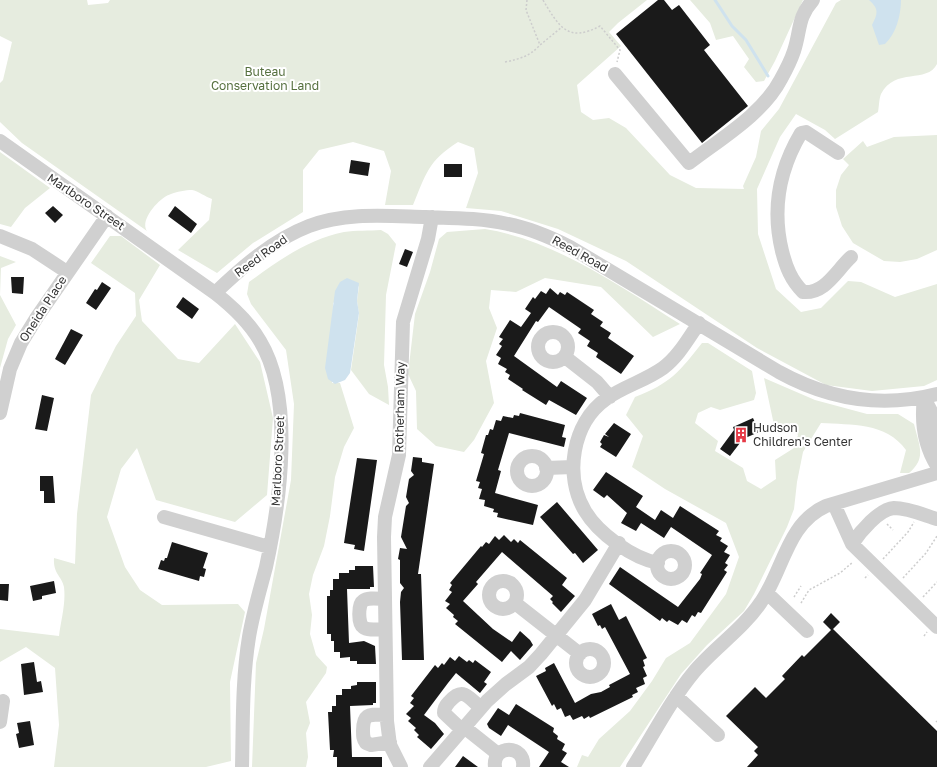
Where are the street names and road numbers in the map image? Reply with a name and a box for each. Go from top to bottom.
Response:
street label: Marlboro Street [45,170,128,233]
street label: Reed Road [231,231,290,280]
street label: Reed Road [550,232,611,275]
street label: Oneida Place [16,273,69,345]
street label: Rotherham Way [391,361,408,453]
street label: Marlboro Street [268,415,287,507]

